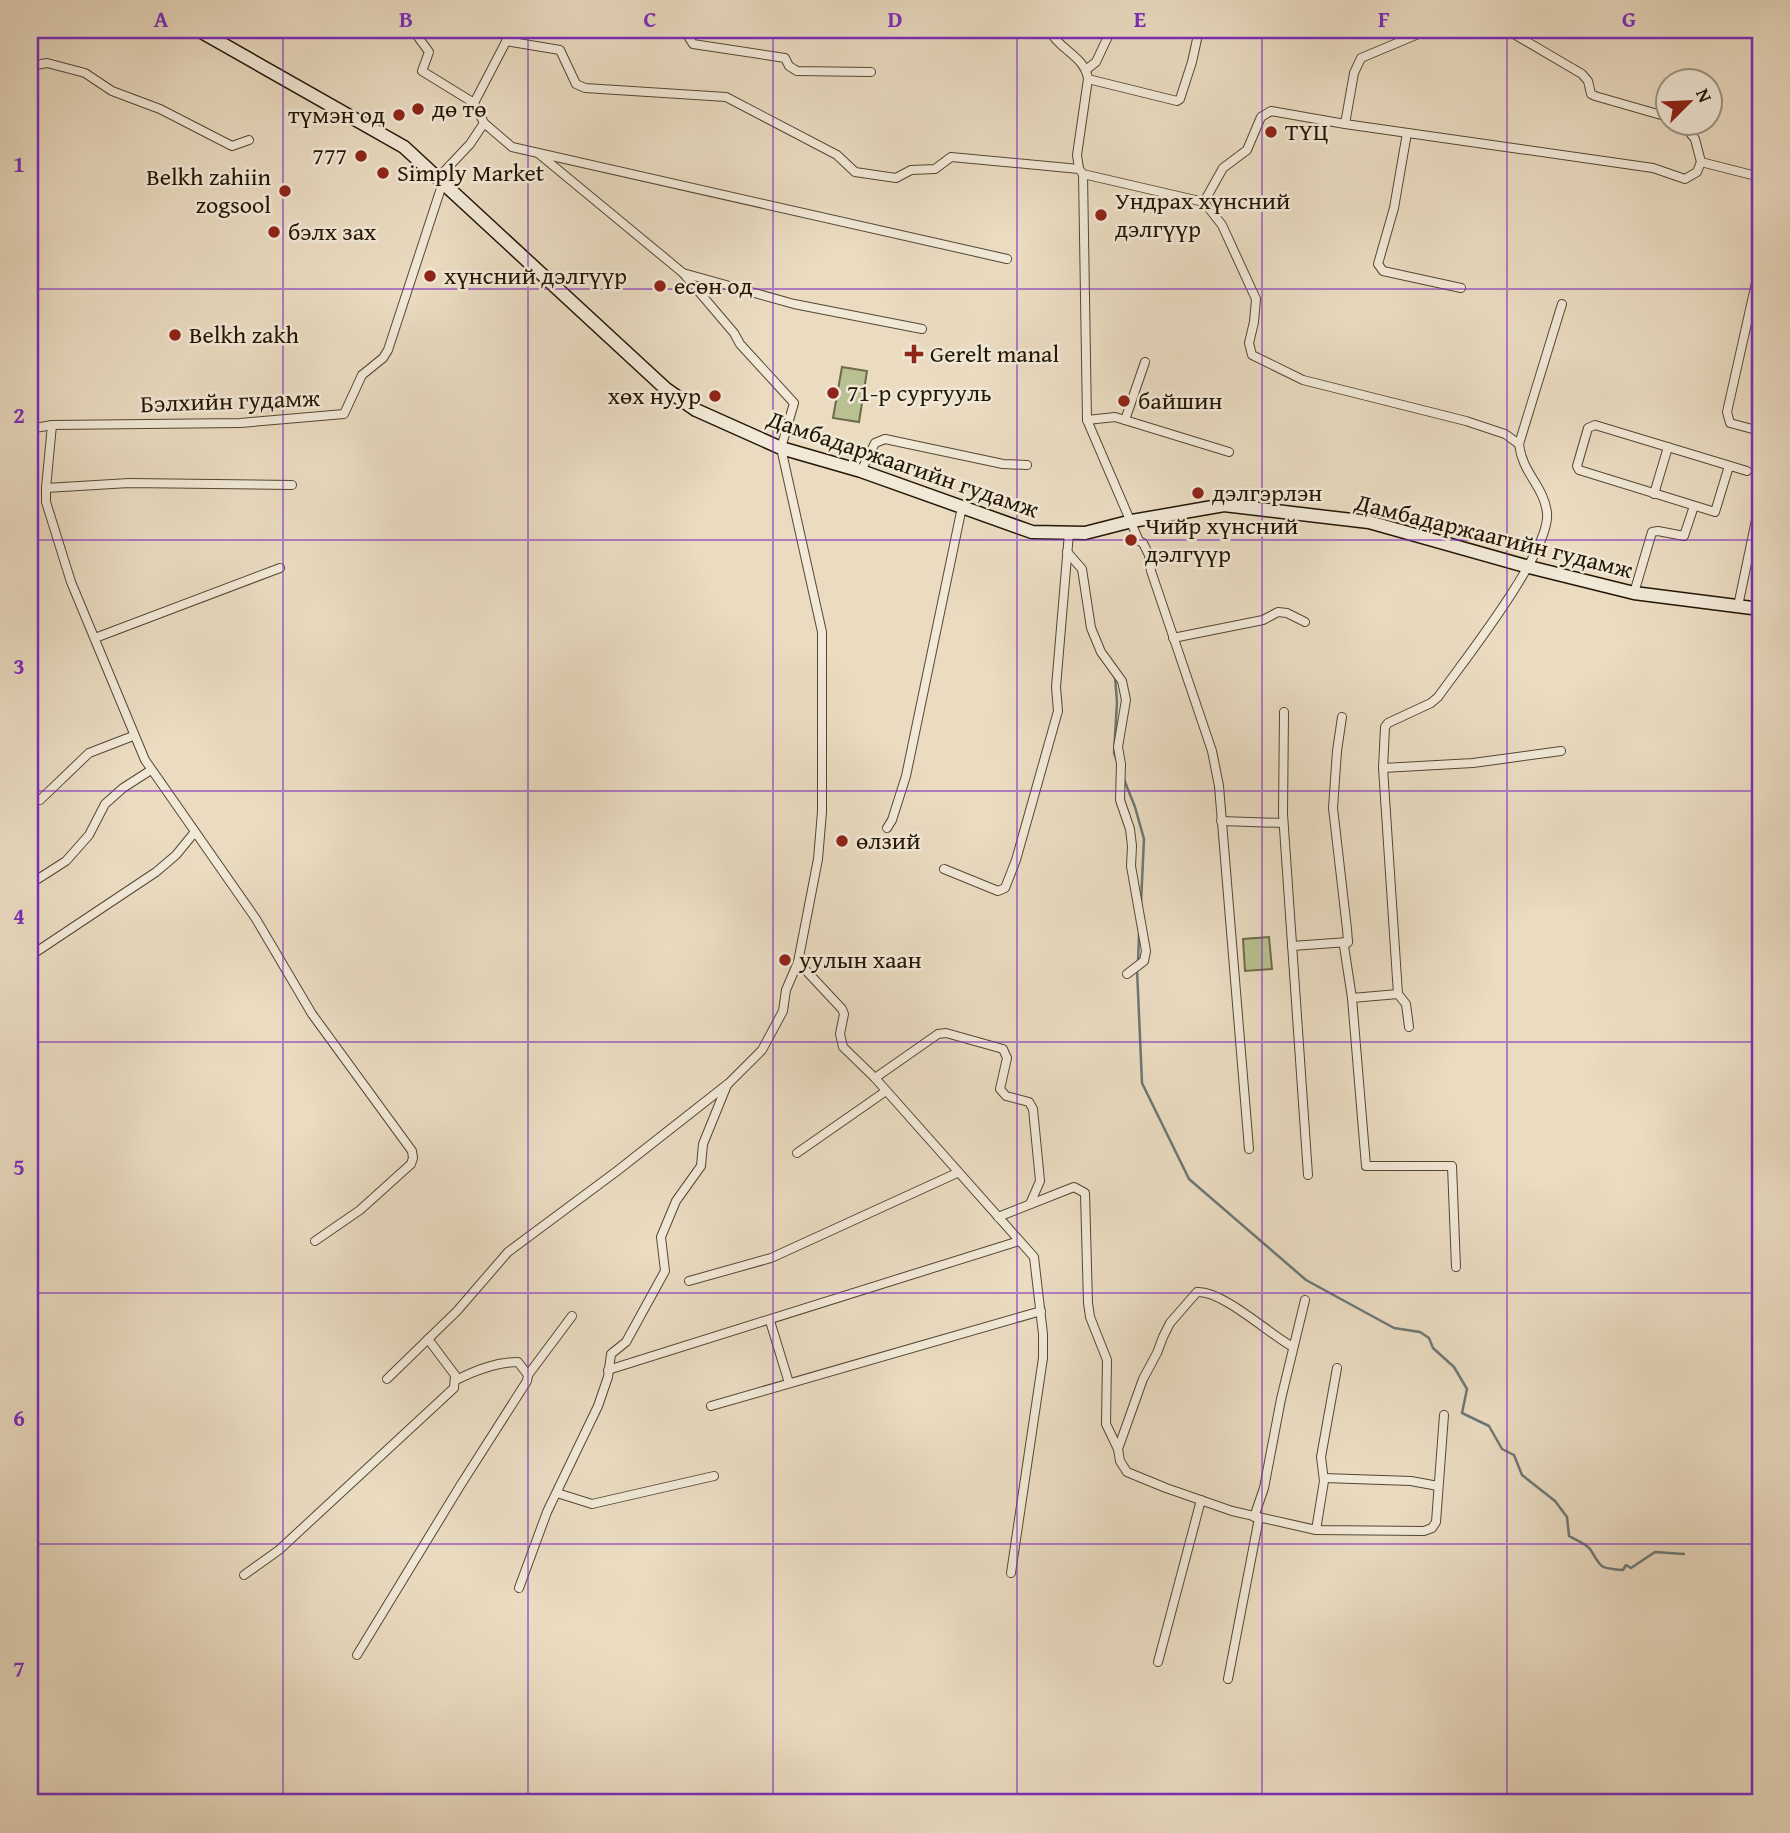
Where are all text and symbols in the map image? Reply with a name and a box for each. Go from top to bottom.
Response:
text: A [154,2,169,35]
text: B [399,2,413,35]
text: C [643,2,657,35]
text: D [888,2,903,35]
text: E [1134,2,1146,35]
text: F [1378,2,1390,35]
text: G [1622,2,1636,35]
north arrow [1654,66,1724,136]
text: N [1689,84,1720,107]
place label: дө тө [432,91,486,126]
place label: түмэн од [288,97,385,132]
marker: дө тө [410,101,426,117]
marker: түмэн од [391,107,407,123]
place label: ТҮЦ [1285,114,1328,149]
marker: ТҮЦ [1263,124,1279,140]
place label: 777 [312,138,347,173]
text: 1 [13,147,25,180]
marker: 777 [353,148,369,164]
place label: Simply Market [397,155,545,190]
place label: Belkh zahiin zogsool [146,159,272,222]
marker: Simply Market [375,165,391,181]
marker: Belkh zahiin zogsool [277,183,293,199]
place label: Ундрах хүнсний дэлгүүр [1115,183,1290,246]
marker: Ундрах хүнсний дэлгүүр [1093,207,1109,223]
place label: бэлх зах [288,214,377,249]
marker: бэлх зах [266,224,282,240]
place label: хүнсний дэлгүүр [444,258,627,293]
marker: хүнсний дэлгүүр [422,268,438,284]
place label: есөн од [674,268,753,303]
marker: есөн од [652,278,668,294]
place label: Belkh zakh [189,317,300,352]
marker: Belkh zakh [167,327,183,343]
place label: Gerelt manal [930,336,1059,371]
marker: Gerelt manal [904,344,924,364]
place label: 71-р сургууль [847,375,992,410]
place label: хөх нуур [608,378,701,413]
street label: Бэлхийн гудамж [140,380,321,421]
place label: байшин [1138,383,1222,418]
marker: 71-р сургууль [825,385,841,401]
marker: хөх нуур [707,388,723,404]
marker: байшин [1116,393,1132,409]
text: 2 [13,398,25,431]
street label: Дамбадаржаагийн гудамж [762,400,1044,527]
place label: дэлгэрлэн [1212,475,1322,510]
street label: Дамбадаржаагийн гудамж [1351,484,1637,587]
marker: дэлгэрлэн [1190,485,1206,501]
place label: Чийр хүнсний дэлгүүр [1145,508,1298,571]
marker: Чийр хүнсний дэлгүүр [1123,532,1139,548]
text: 3 [13,649,25,682]
place label: өлзий [856,823,920,858]
marker: өлзий [834,833,850,849]
text: 4 [13,899,25,932]
place label: уулын хаан [798,942,922,977]
marker: уулын хаан [777,952,793,968]
text: 5 [13,1150,25,1183]
text: 6 [13,1401,25,1434]
text: 7 [13,1652,25,1685]

